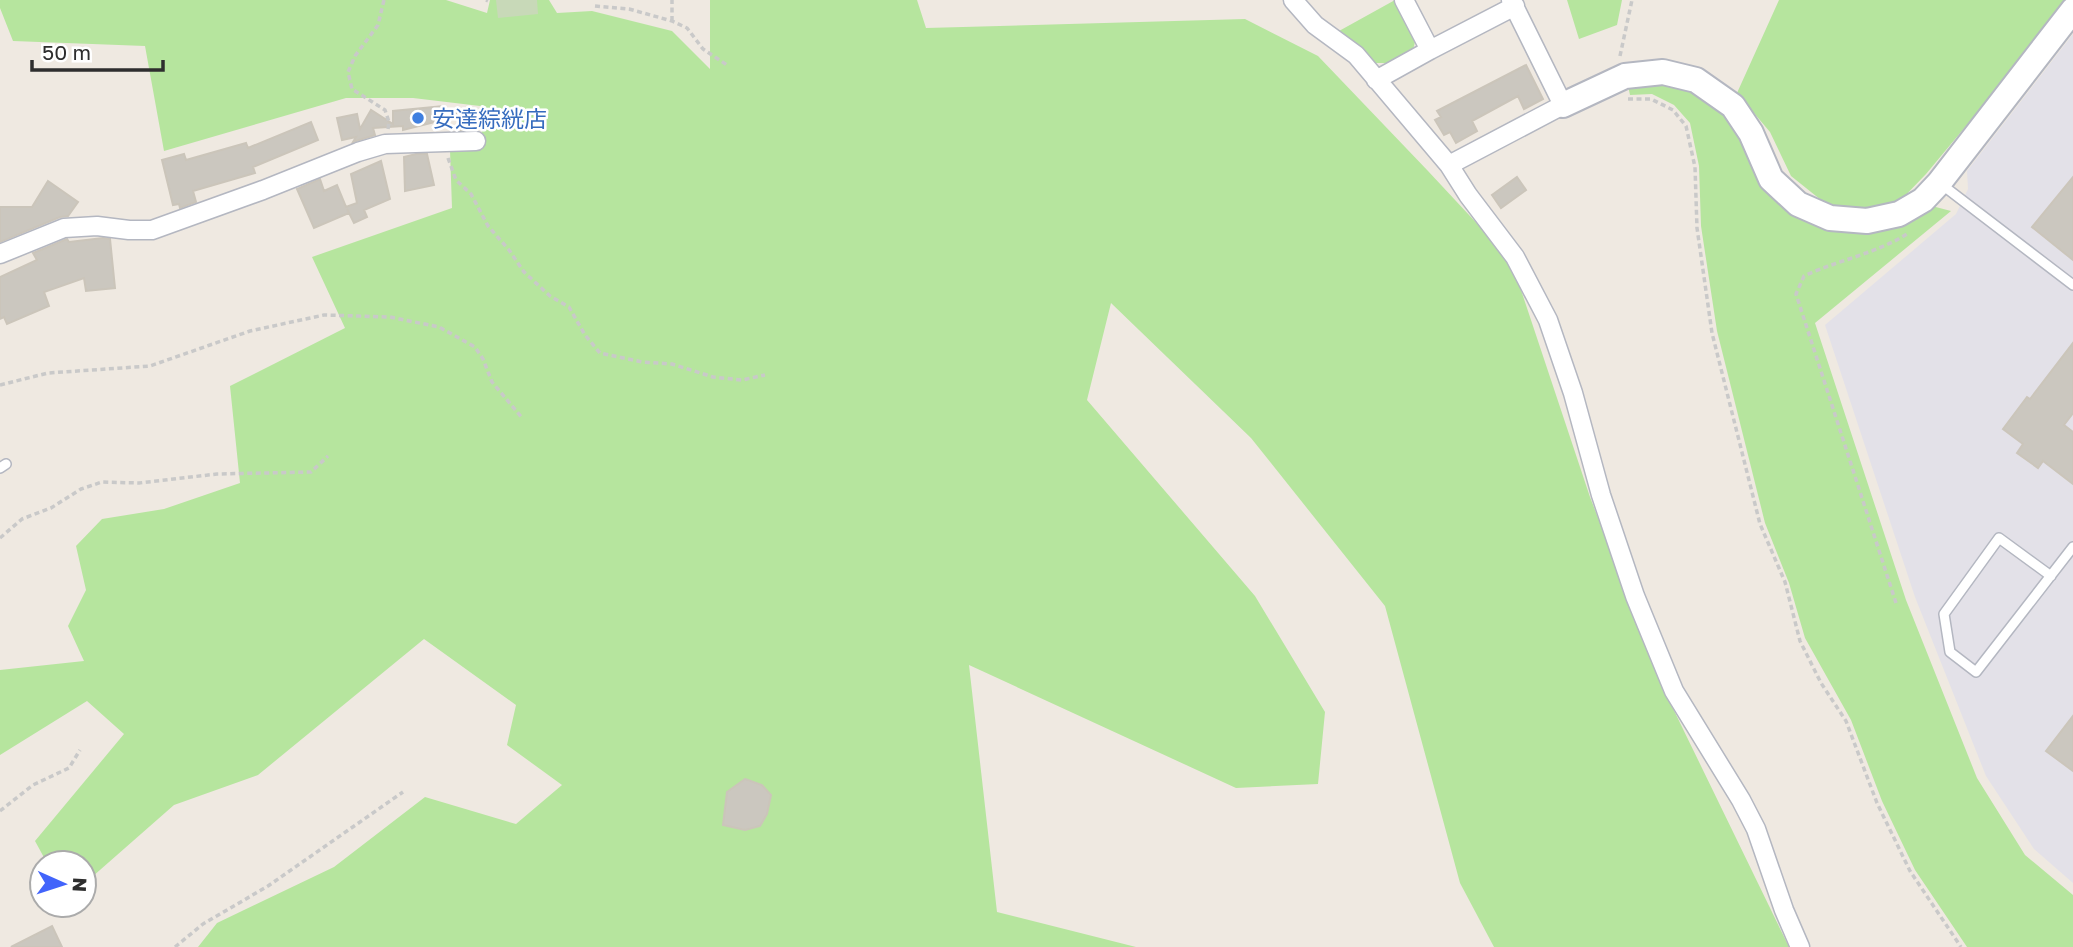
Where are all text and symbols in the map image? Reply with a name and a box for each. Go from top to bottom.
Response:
scale bar [32,28,163,72]
text: 50 m [42,39,91,65]
place label: 安達綜絖店 [432,104,547,132]
marker: 安達綜絖店 [410,110,426,126]
north arrow [28,849,98,919]
text: N [69,877,92,893]

